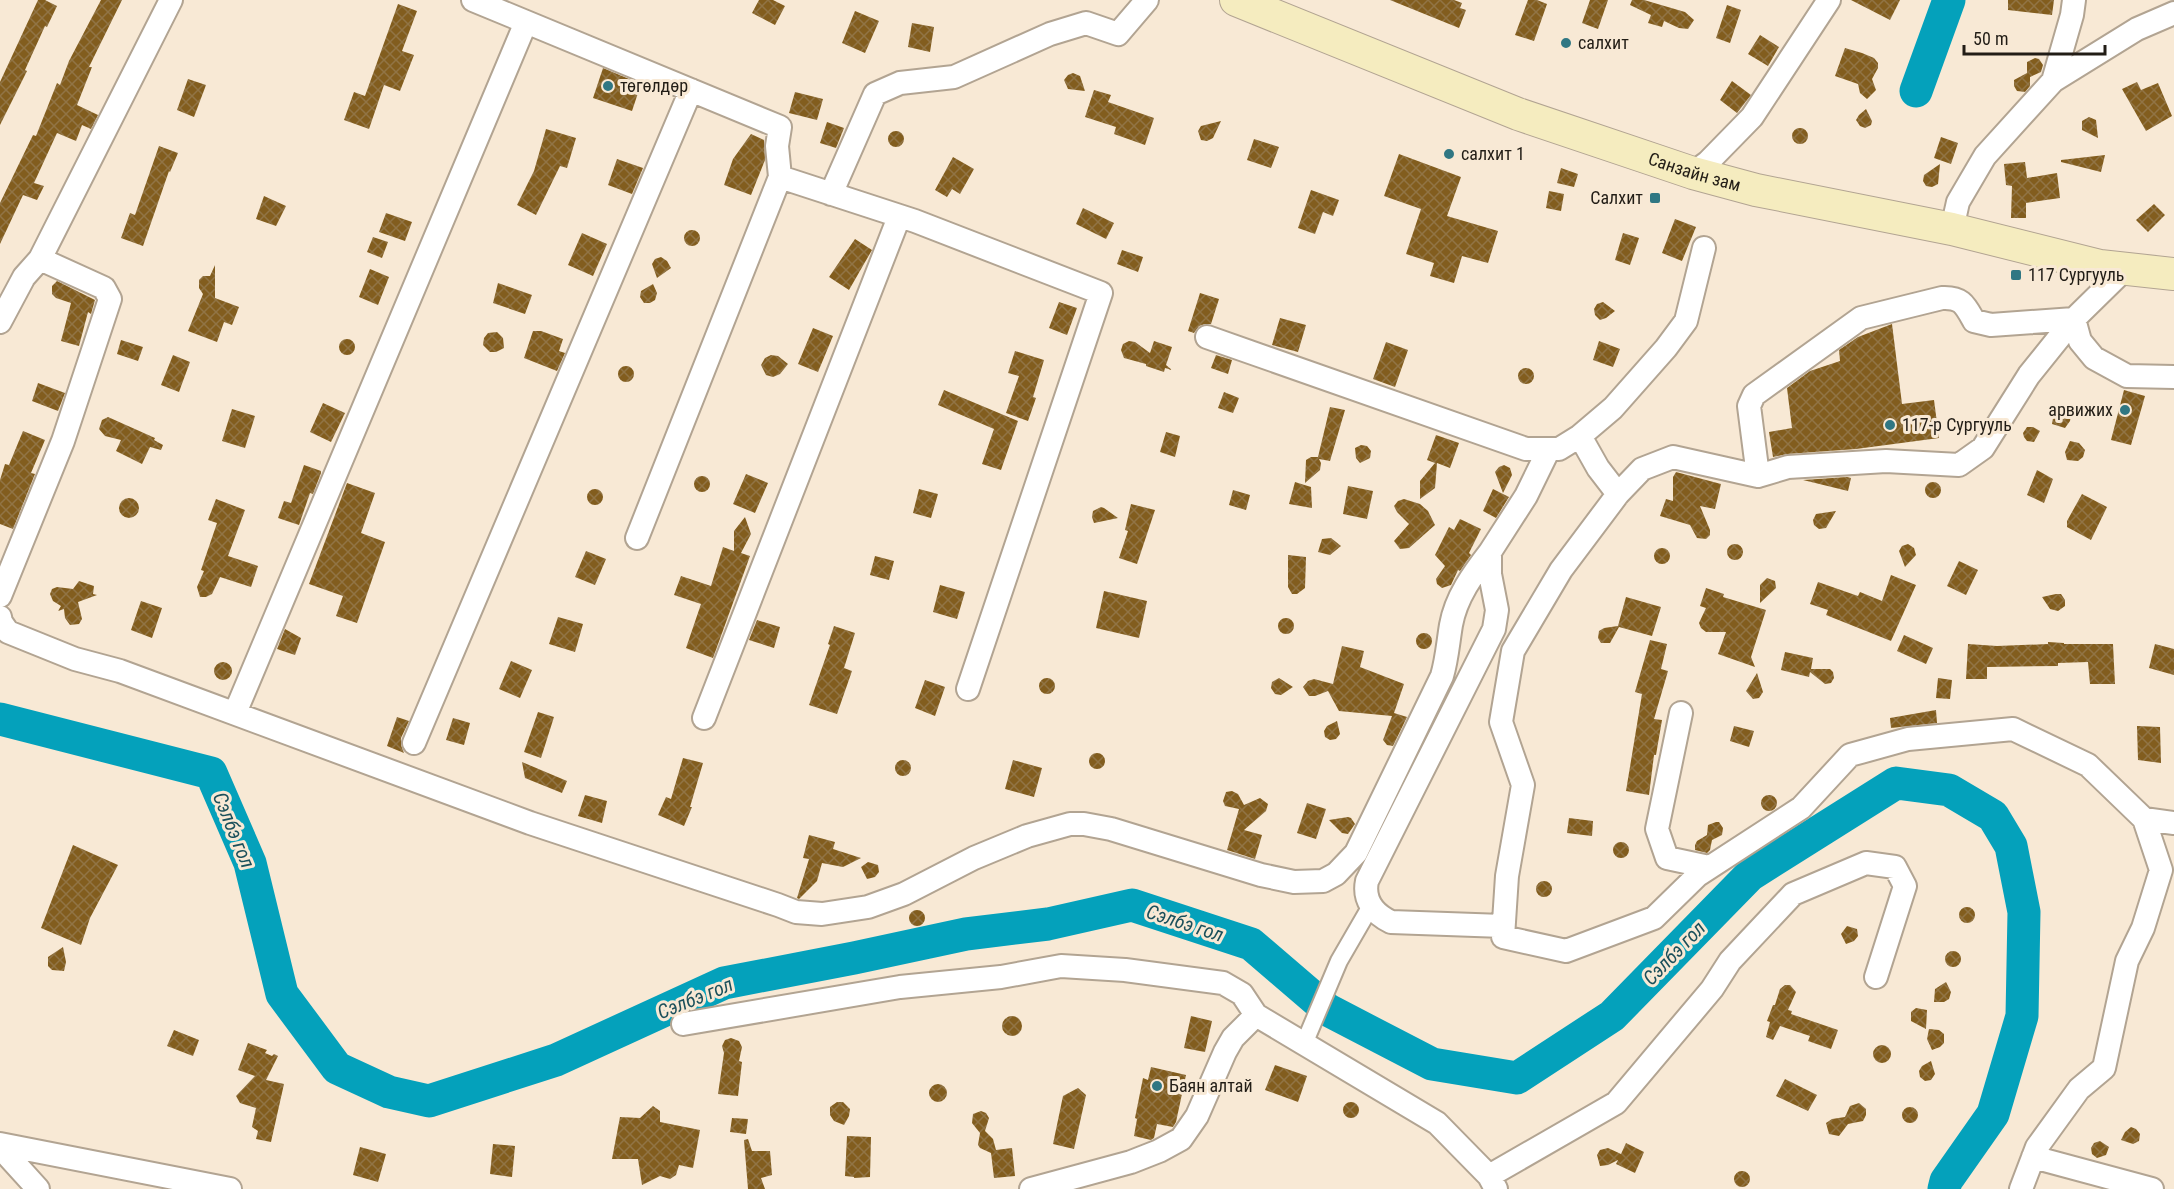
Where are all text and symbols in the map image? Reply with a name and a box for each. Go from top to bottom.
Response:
scale bar [1964,18,2105,56]
text: 50 m [1973,28,2008,49]
place label: салхит [1578,32,1629,53]
marker: салхит [1559,36,1573,50]
place label: төгөлдөр [620,75,688,96]
marker: төгөлдөр [601,79,615,93]
place label: салхит 1 [1461,143,1525,164]
marker: салхит 1 [1442,147,1456,161]
street label: Санзайн зам [1646,148,1743,195]
place label: Салхит [1590,187,1643,208]
marker: Салхит [1648,191,1662,205]
place label: 117 Сургууль [2028,264,2125,285]
marker: 117 Сургууль [2009,268,2023,282]
place label: арвижих [2048,399,2113,420]
marker: арвижих [2118,403,2132,417]
place label: 117-р Сургууль [1902,414,2012,435]
marker: 117-р Сургууль [1883,418,1897,432]
water label: Сэлбэ гол [208,789,260,871]
water label: Сэлбэ гол [1143,899,1227,947]
water label: Сэлбэ гол [1638,916,1710,990]
water label: Сэлбэ гол [654,972,736,1024]
place label: Баян алтай [1169,1075,1253,1096]
marker: Баян алтай [1150,1079,1164,1093]

